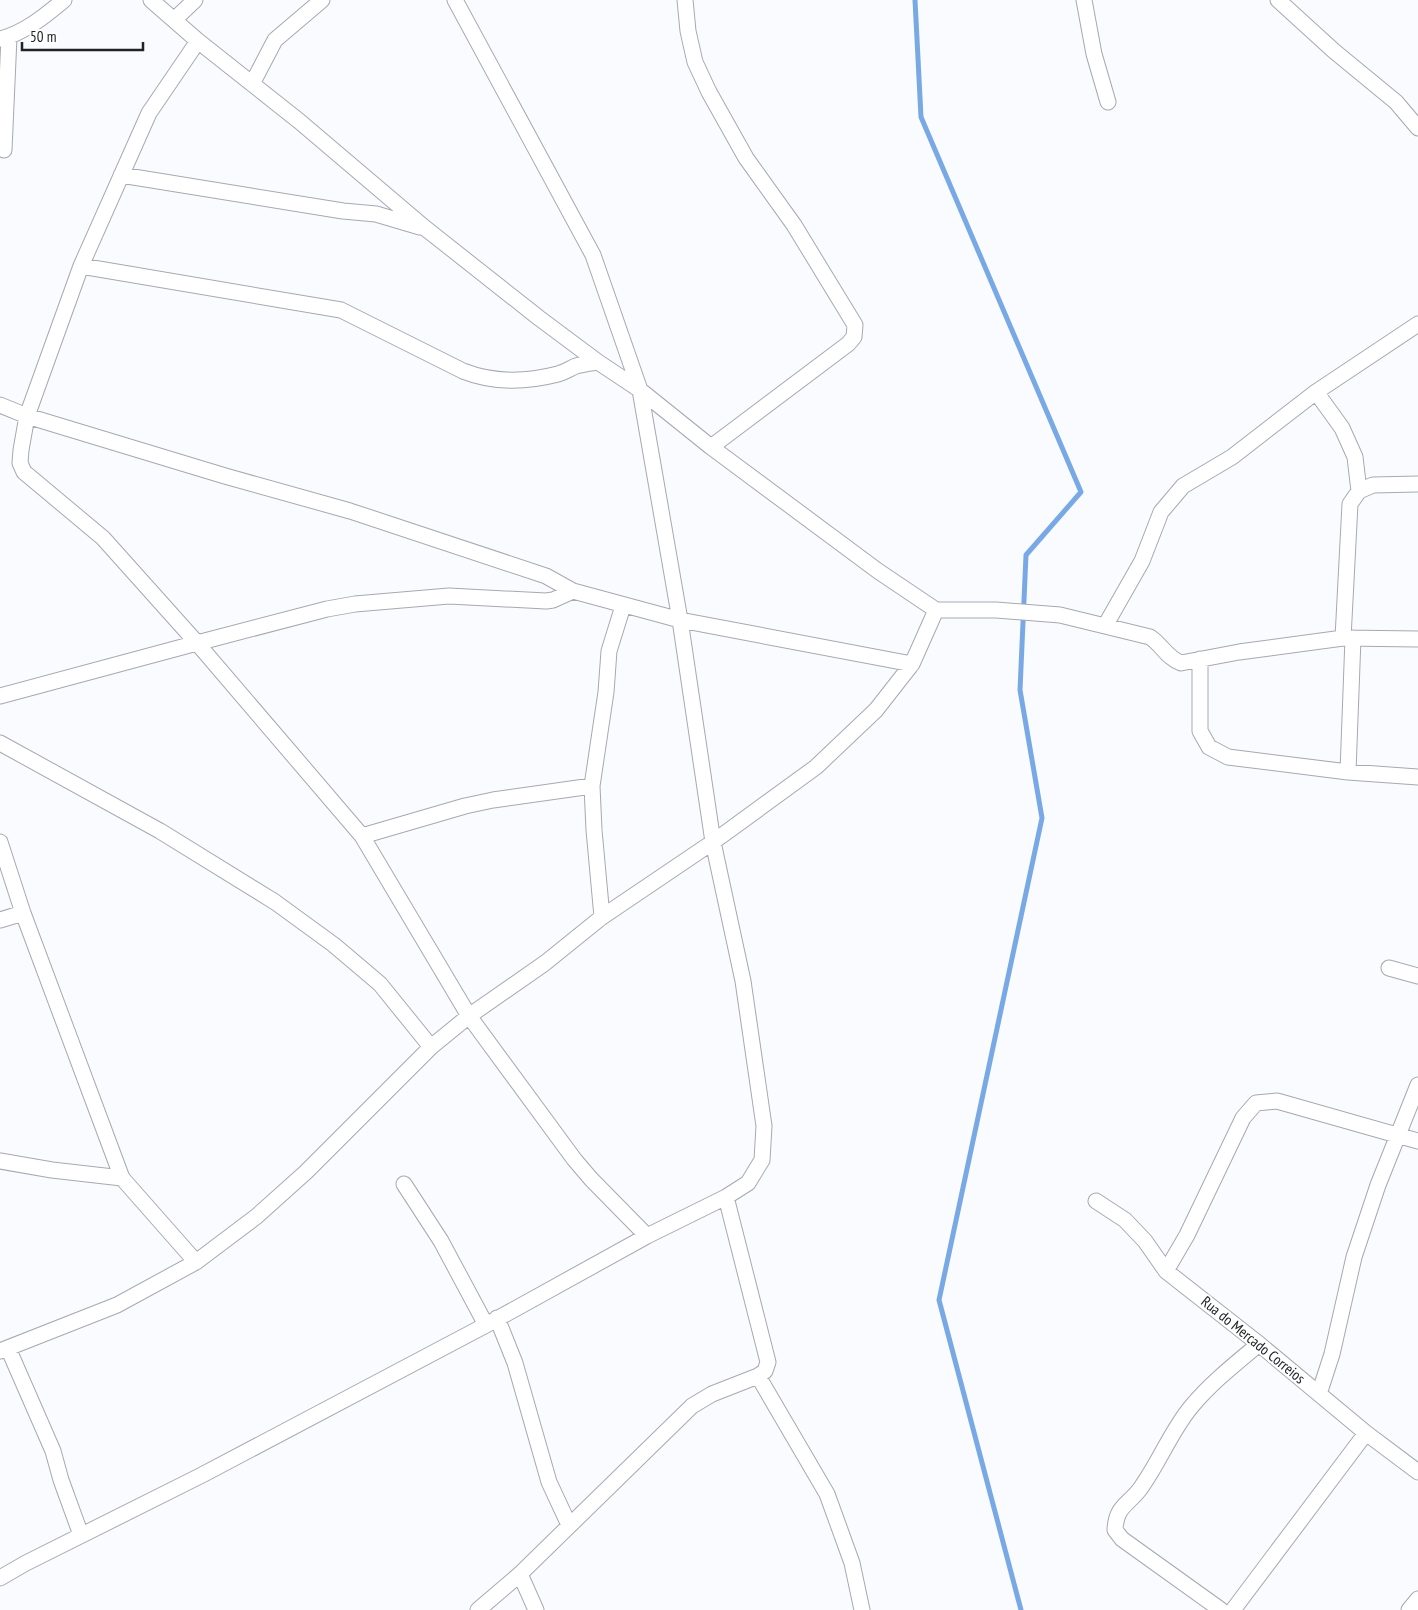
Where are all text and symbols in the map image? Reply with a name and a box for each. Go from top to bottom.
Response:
scale bar [22,20,144,52]
text: 50 m [30,27,56,46]
street label: Rua do Mercado Correios [1197,1292,1309,1387]

